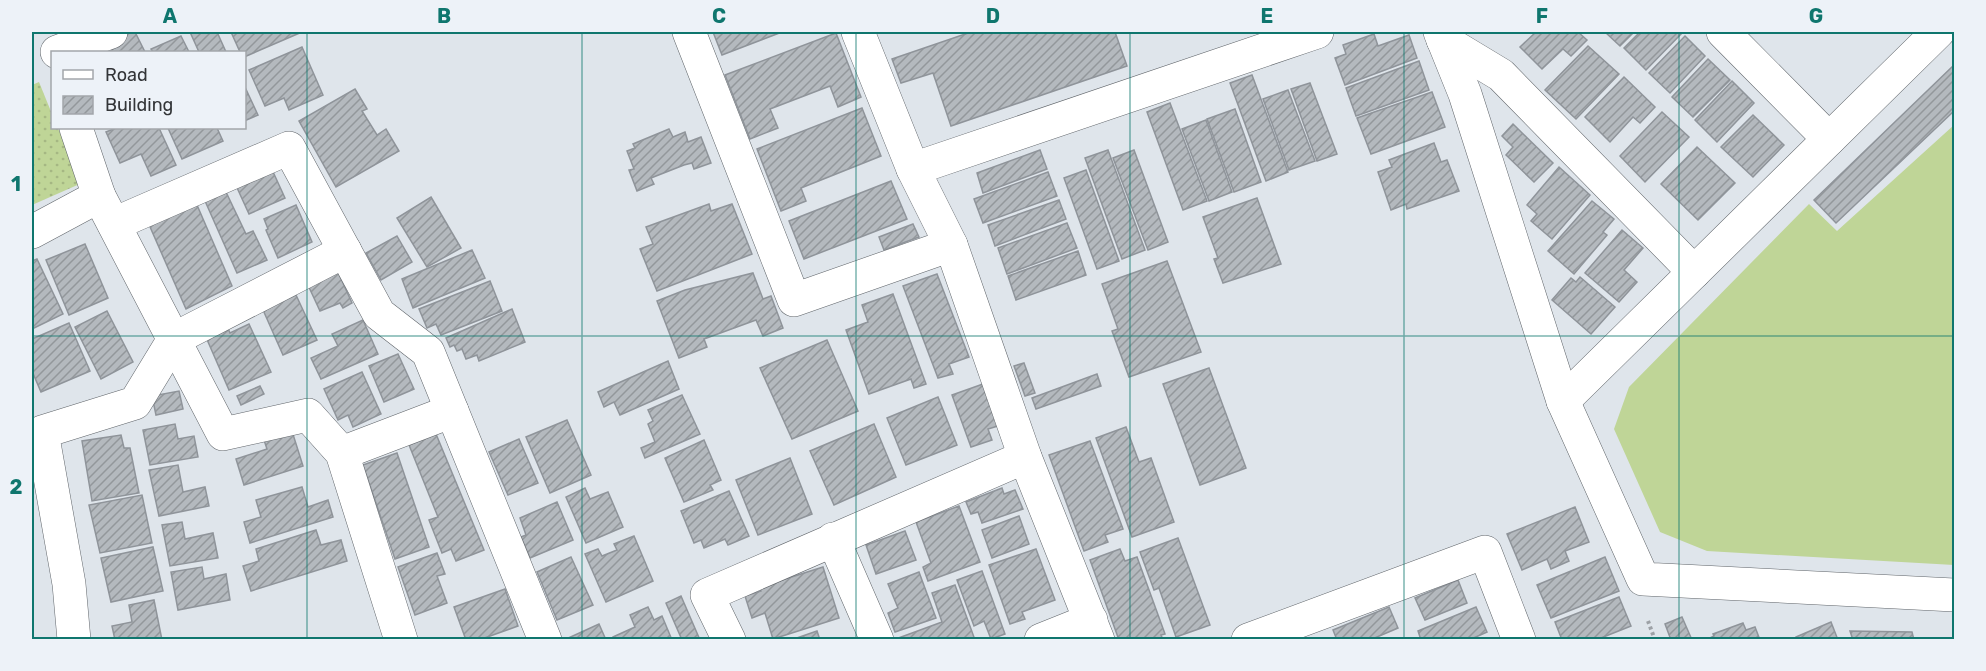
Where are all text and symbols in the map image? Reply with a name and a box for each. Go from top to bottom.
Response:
text: A [163,4,178,28]
text: B [437,4,451,28]
text: C [712,4,726,28]
text: D [986,4,1000,28]
text: E [1261,4,1273,28]
text: F [1536,4,1548,28]
text: G [1809,4,1823,28]
legend [51,51,246,129]
text: Road [105,64,148,86]
text: Building [105,94,173,116]
text: 1 [11,172,21,196]
text: 2 [10,475,23,499]

